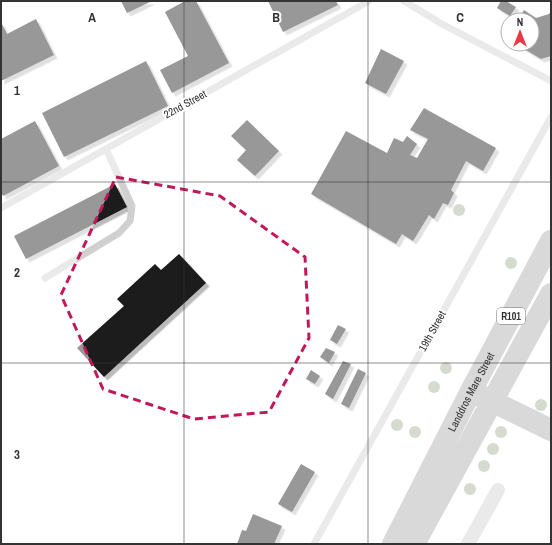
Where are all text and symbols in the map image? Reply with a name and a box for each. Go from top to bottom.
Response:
text: A [88,9,96,26]
text: B [272,9,280,26]
text: C [456,9,464,26]
north arrow [500,12,540,52]
text: N [517,15,523,29]
text: 1 [14,82,20,99]
street label: 22nd Street [161,86,209,121]
text: 2 [14,264,20,281]
street label: 19th Street [415,308,449,354]
road number: R101 [497,308,525,324]
street label: Landdros Mare Street [445,349,498,434]
text: 3 [14,446,20,463]

